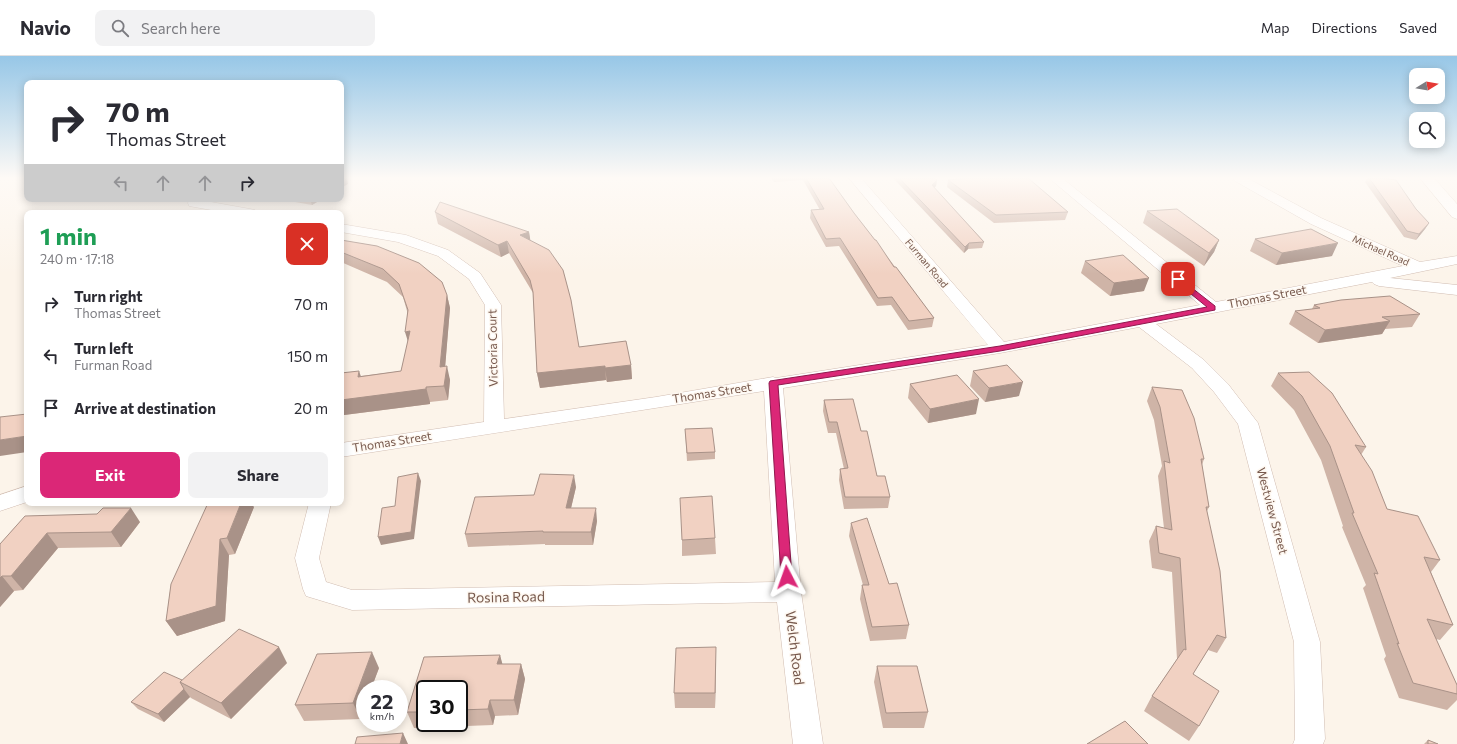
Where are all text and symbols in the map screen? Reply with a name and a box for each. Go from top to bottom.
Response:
search box [95,10,375,46]
text: Navio [20,16,71,39]
icon: search [109,17,131,39]
text: Search here [141,19,220,37]
text: Map [1261,19,1290,36]
text: Directions [1312,19,1377,36]
text: Saved [1399,19,1437,36]
north arrow [1409,68,1445,104]
map controls [1409,68,1445,148]
text: 70 m [106,94,170,128]
icon: right [40,96,92,148]
button: search [1409,112,1445,148]
text: Thomas Street [106,128,226,150]
icon: left [110,172,132,194]
icon: ahead [152,172,174,194]
icon: ahead [194,172,216,194]
icon: right [236,172,258,194]
text: 1 min [40,221,97,250]
button: close [286,223,328,265]
street label: Michael Road [1351,232,1412,268]
street label: Furman Road [903,236,951,290]
text: 240 m · 17:18 [40,251,114,267]
pin [1161,262,1195,296]
icon: arrive [1167,268,1189,290]
street label: Thomas Street [1226,281,1308,311]
text: Turn right [74,287,143,305]
icon: right [40,293,62,315]
text: 70 m [294,295,328,313]
text: Thomas Street [74,305,161,321]
street label: Victoria Court [484,309,500,387]
text: Turn left [74,339,133,357]
icon: left [40,345,62,367]
text: 150 m [287,347,328,365]
text: Furman Road [74,357,152,373]
street label: Thomas Street [671,379,753,405]
icon: arrive [40,397,62,419]
text: Arrive at destination [74,399,216,417]
text: 20 m [294,399,328,417]
street label: Thomas Street [351,428,433,454]
button: Exit [40,452,180,498]
button: Share [188,452,328,498]
street label: Westview Street [1255,466,1291,556]
position arrow [766,556,808,598]
street label: Rosina Road [467,587,545,606]
street label: Welch Road [783,610,808,686]
speed limit sign: 30 [416,680,468,732]
text: 22 [371,689,393,713]
text: km/h [370,710,394,722]

